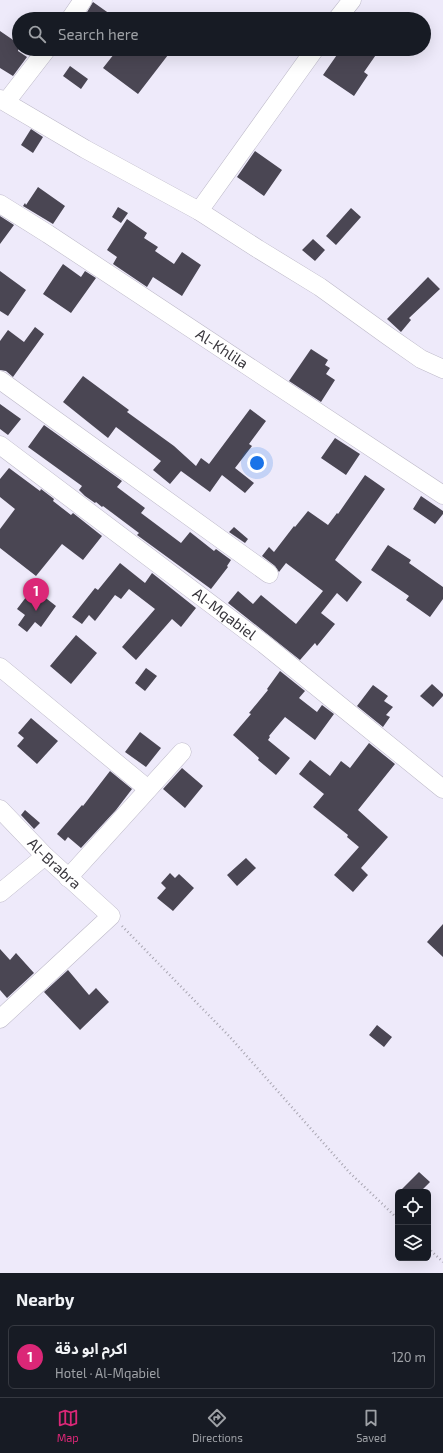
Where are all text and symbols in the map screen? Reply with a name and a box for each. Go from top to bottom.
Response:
search box [12,12,431,56]
icon: search [26,23,48,45]
text: Search here [58,25,139,43]
street label: Al-Khlila [193,324,252,372]
your location [247,453,267,473]
pin: 1 [23,578,49,611]
street label: Al-Mqabiel [190,584,261,643]
street label: Al-Brabra [24,834,85,892]
map controls [395,1189,431,1261]
button: locate [395,1189,431,1225]
button: layers [395,1225,431,1261]
text: Nearby [16,1289,74,1309]
text: اكرم ابو دقة [55,1339,127,1357]
text: 1 [27,1349,33,1365]
text: 120 m [391,1349,426,1365]
text: Hotel · Al-Mqabiel [55,1365,160,1381]
tab: Map [57,1407,79,1444]
tab: Directions [192,1407,243,1444]
tab: Saved [356,1407,386,1444]

